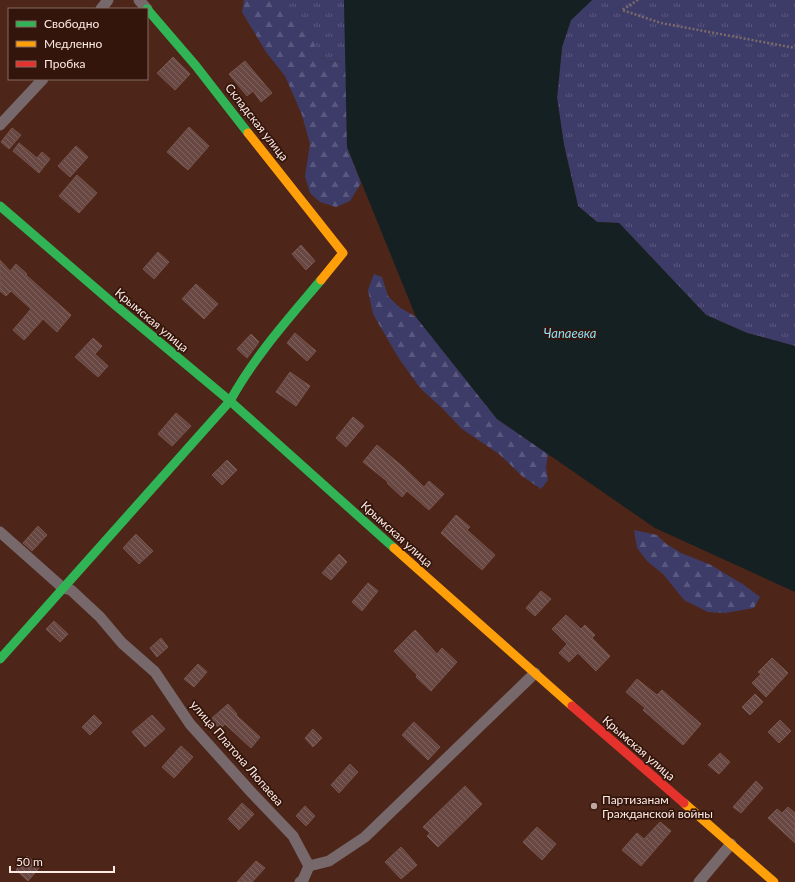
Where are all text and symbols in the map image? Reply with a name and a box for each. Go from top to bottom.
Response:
legend [8,8,148,80]
text: Свободно [44,16,100,31]
text: Медленно [44,36,103,51]
text: Пробка [44,56,85,71]
street label: Складская улица [222,80,292,164]
street label: Крымская улица [112,285,192,355]
water label: Чапаевка [543,325,597,341]
street label: Крымская улица [358,498,436,570]
street label: улица Платона Люпаева [187,697,287,809]
street label: Крымская улица [600,712,678,784]
place label: Партизанам Гражданской войны [602,792,713,821]
marker: Партизанам Гражданской войны [589,801,599,811]
scale bar [10,848,114,874]
text: 50 m [16,854,43,869]

